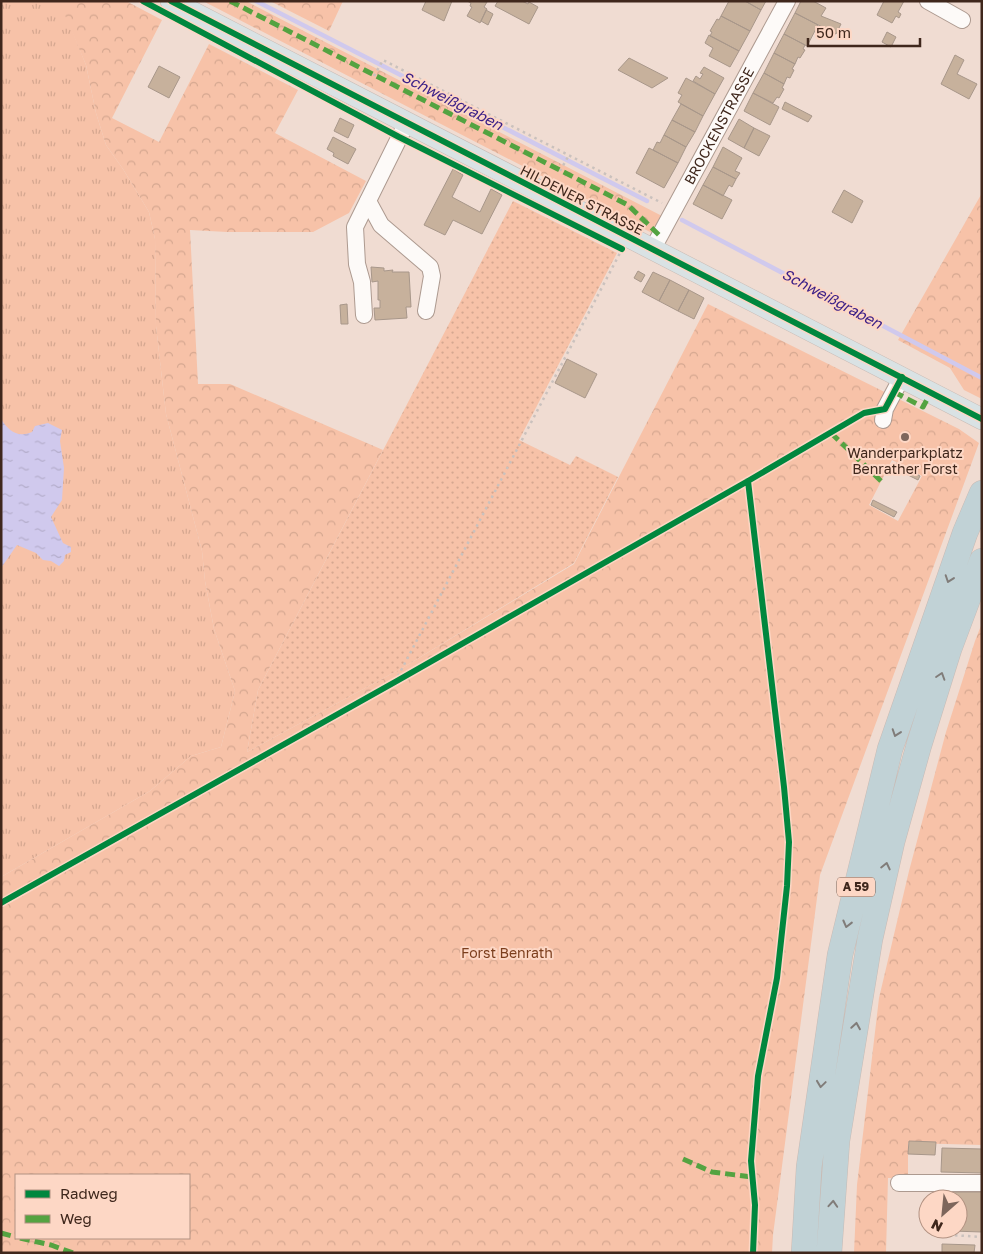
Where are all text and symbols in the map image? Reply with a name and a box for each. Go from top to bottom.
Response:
scale bar [808,15,920,47]
text: 50 m [816,23,851,41]
street label: BROCKENSTRASSE [680,64,757,187]
water label: Schweißgraben [399,67,507,135]
street label: HILDENER STRASSE [518,161,647,238]
water label: Schweißgraben [779,264,886,333]
marker: Wanderparkplatz Benrather Forst [899,431,911,443]
place label: Wanderparkplatz Benrather Forst [847,444,963,477]
one-way arrow [945,575,955,583]
one-way arrow [935,673,945,681]
one-way arrow [891,728,901,737]
one-way arrow [881,862,891,871]
road number: A 59 [837,878,875,896]
one-way arrow [842,920,853,929]
park label: Forst Benrath [461,944,553,961]
one-way arrow [850,1021,860,1030]
one-way arrow [816,1081,827,1089]
legend [15,1174,190,1239]
text: Radweg [60,1184,118,1202]
north arrow [918,1189,968,1239]
one-way arrow [827,1200,838,1208]
text: Weg [60,1209,92,1227]
text: N [928,1216,945,1236]

